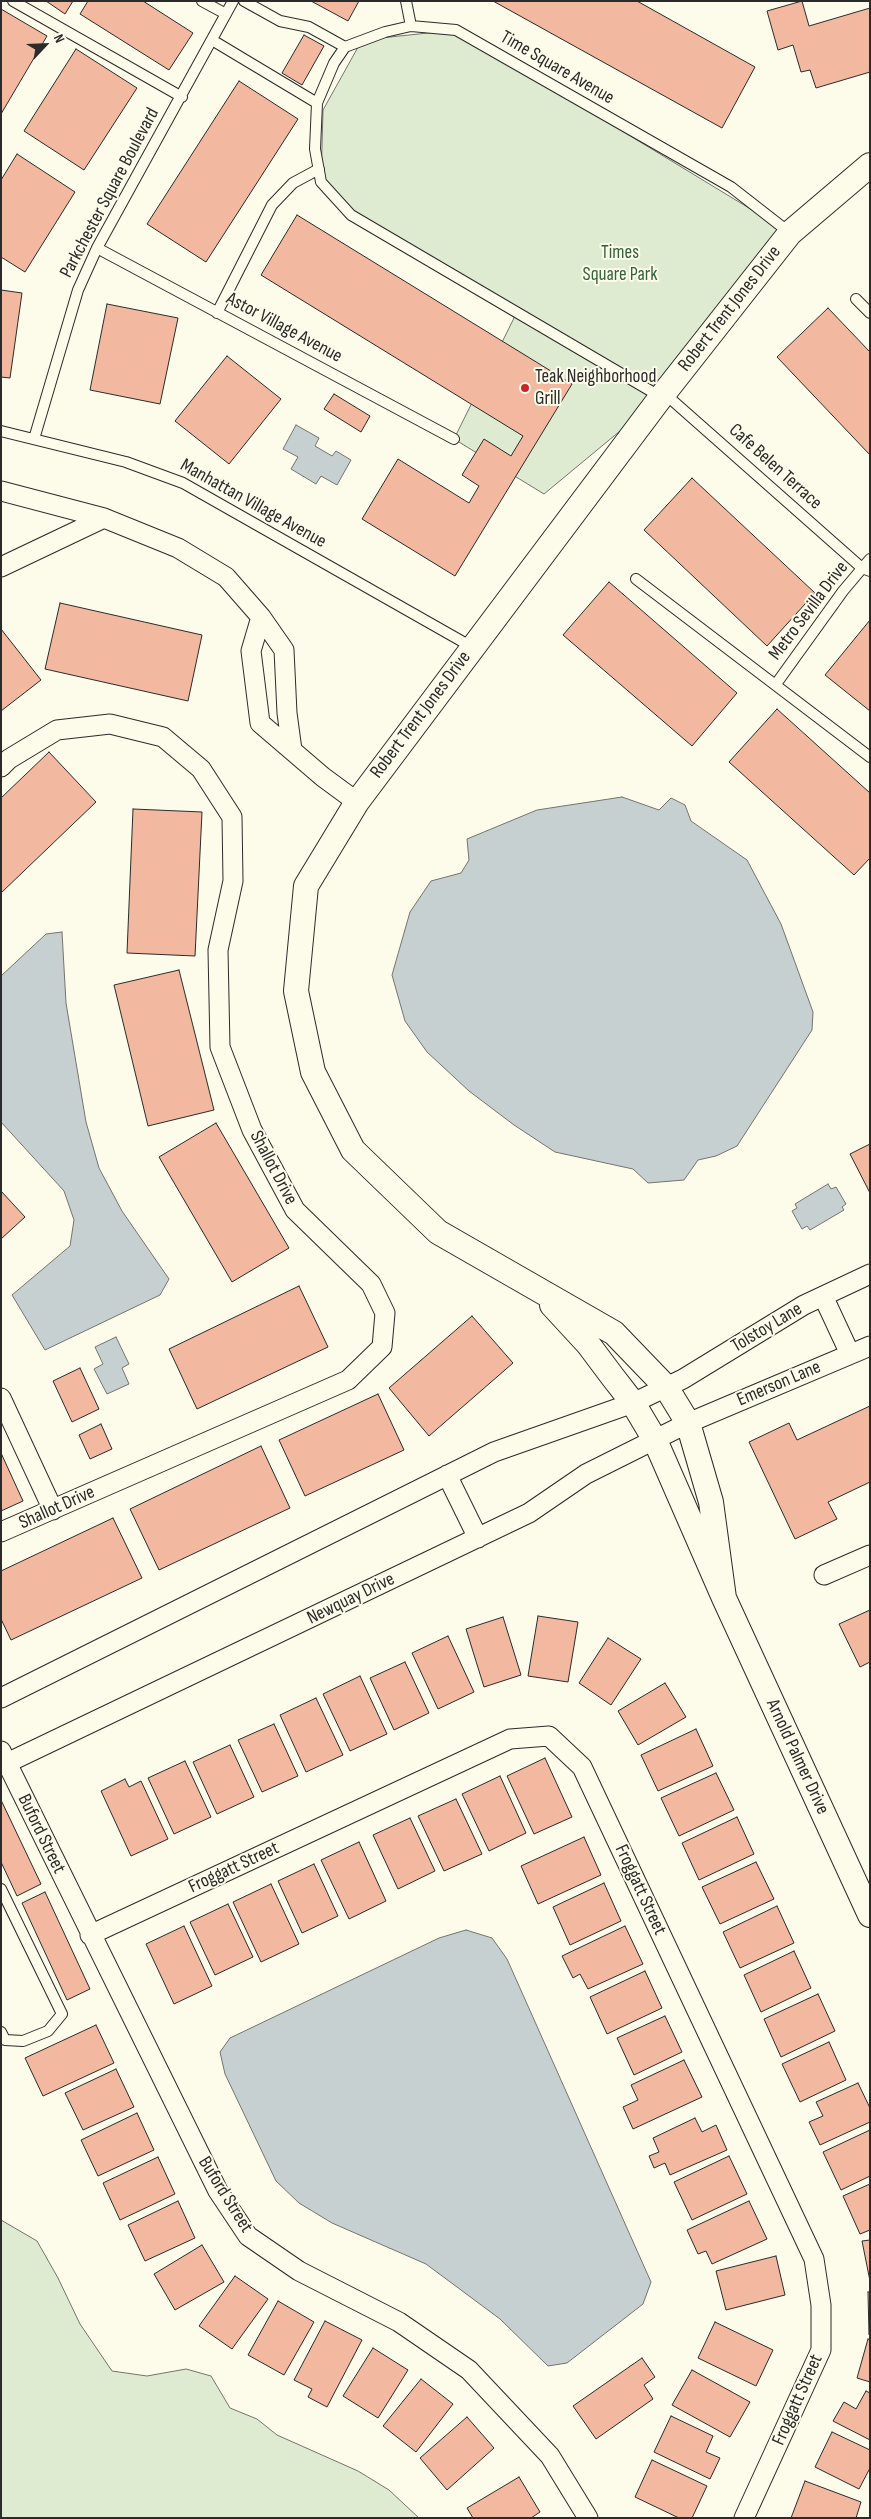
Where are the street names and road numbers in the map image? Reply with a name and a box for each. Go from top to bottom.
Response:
street label: Time Square Avenue [496,26,618,110]
street label: Parkchester Square Boulevard [55,104,165,282]
street label: Robert Trent Jones Drive [674,242,786,376]
street label: Astor Village Avenue [222,288,346,368]
street label: Cafe Belen Terrace [724,419,826,515]
street label: Manhattan Village Avenue [176,454,330,554]
street label: Metro Sevilla Drive [764,557,854,665]
street label: Robert Trent Jones Drive [366,647,476,783]
street label: Shallot Drive [244,1127,302,1209]
street label: Tolstoy Lane [727,1298,807,1358]
street label: Emerson Lane [734,1356,824,1412]
street label: Shallot Drive [16,1481,98,1535]
street label: Newquay Drive [304,1568,398,1630]
street label: Arnold Palmer Drive [760,1696,834,1818]
street label: Buford Street [12,1791,70,1877]
street label: Froggatt Street [185,1837,283,1899]
street label: Froggatt Street [609,1841,671,1939]
street label: Buford Street [193,2153,257,2237]
street label: Froggatt Street [768,2351,828,2449]

